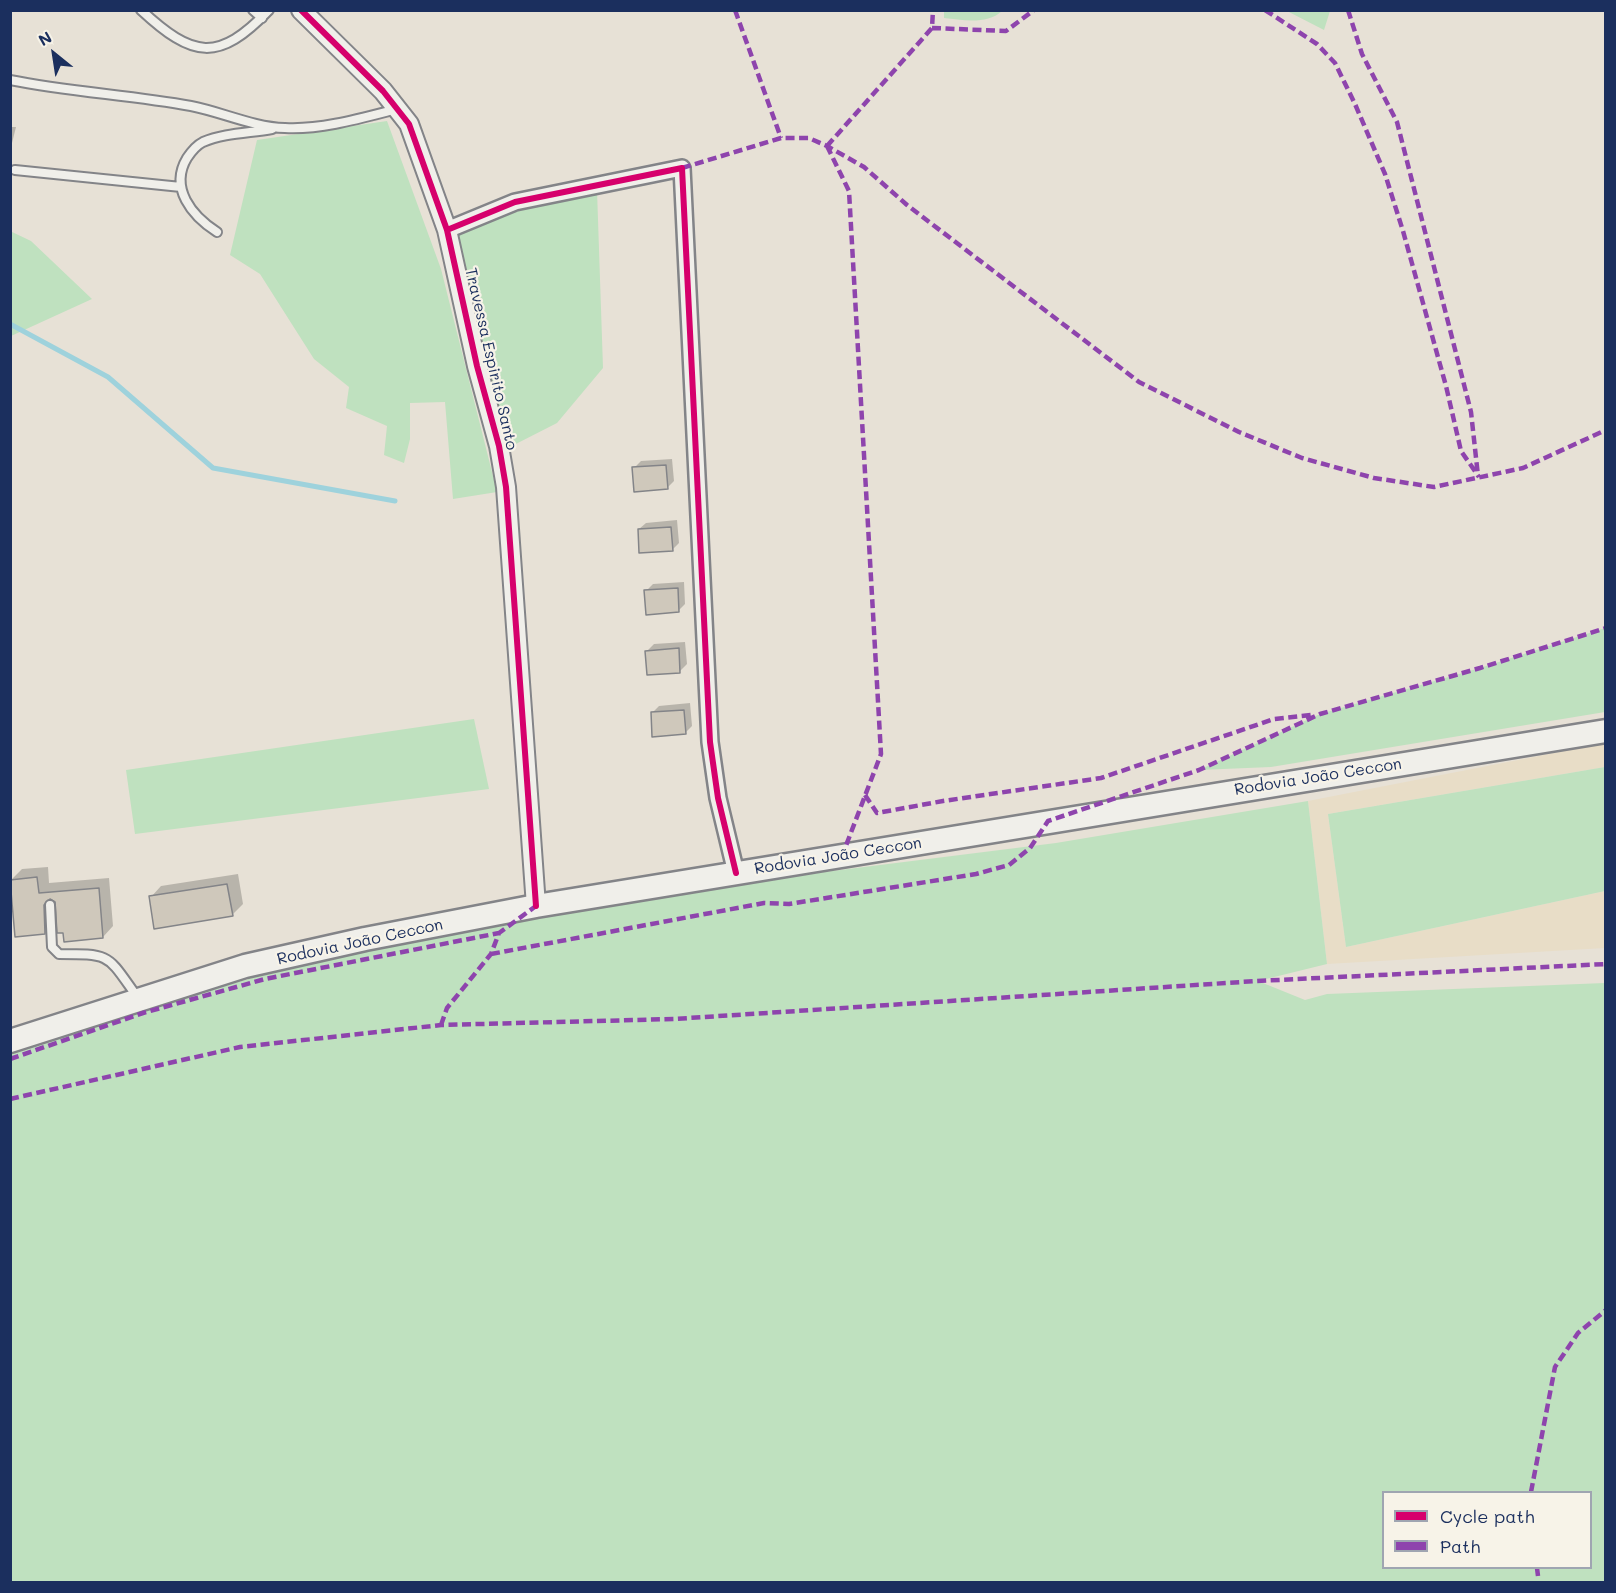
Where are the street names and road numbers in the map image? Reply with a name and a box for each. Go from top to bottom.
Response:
street label: Travessa Espirito Santo [461,266,521,452]
street label: Rodovia João Ceccon [1233,754,1403,800]
street label: Rodovia João Ceccon [753,833,923,879]
street label: Rodovia João Ceccon [275,915,445,969]

